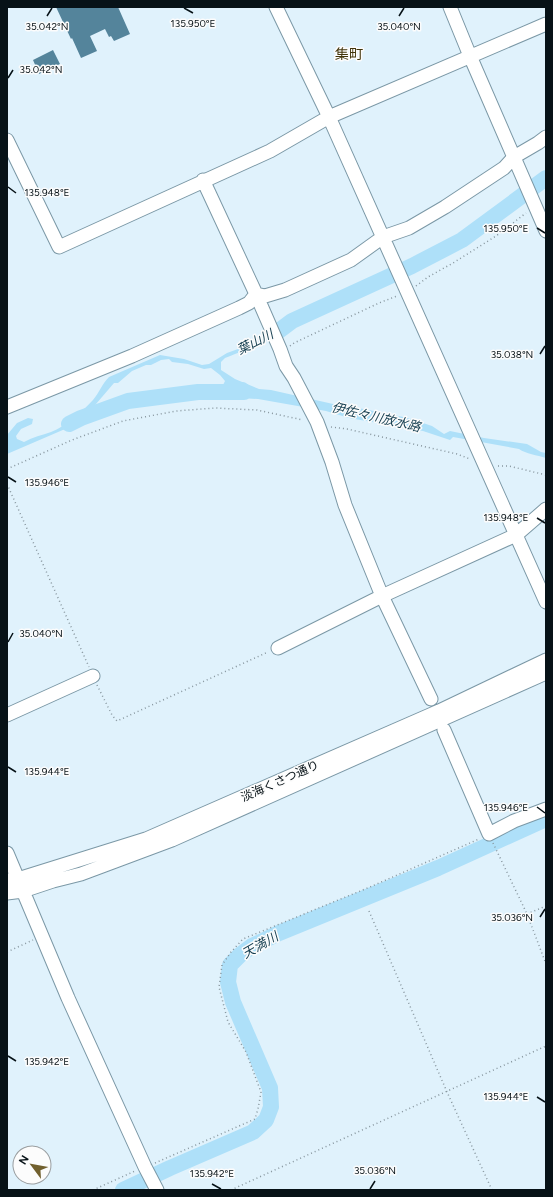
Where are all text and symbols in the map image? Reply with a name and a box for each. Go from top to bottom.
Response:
text: 135.950°E [171,17,215,30]
text: 35.042°N [26,20,68,33]
text: 35.040°N [377,20,421,33]
district label: 集町 [335,46,363,63]
text: 35.042°N [20,63,62,76]
text: 135.948°E [24,186,70,199]
text: 135.950°E [484,222,528,235]
water label: 葉山川 [234,326,278,358]
text: 35.038°N [491,348,533,361]
water label: 伊佐々川放水路 [330,399,423,435]
text: 135.946°E [25,476,69,489]
text: 135.948°E [483,511,529,524]
text: 35.040°N [19,627,63,640]
street label: 淡海くさつ通り [239,758,321,804]
text: 135.944°E [24,765,70,778]
text: 135.946°E [484,801,528,814]
text: 35.036°N [491,911,533,924]
water label: 天満川 [239,928,282,961]
text: 135.942°E [25,1055,69,1068]
text: 135.944°E [483,1090,529,1103]
north arrow [12,1145,52,1185]
text: N [16,1153,32,1167]
text: 35.036°N [354,1164,396,1177]
text: 135.942°E [190,1167,234,1180]

